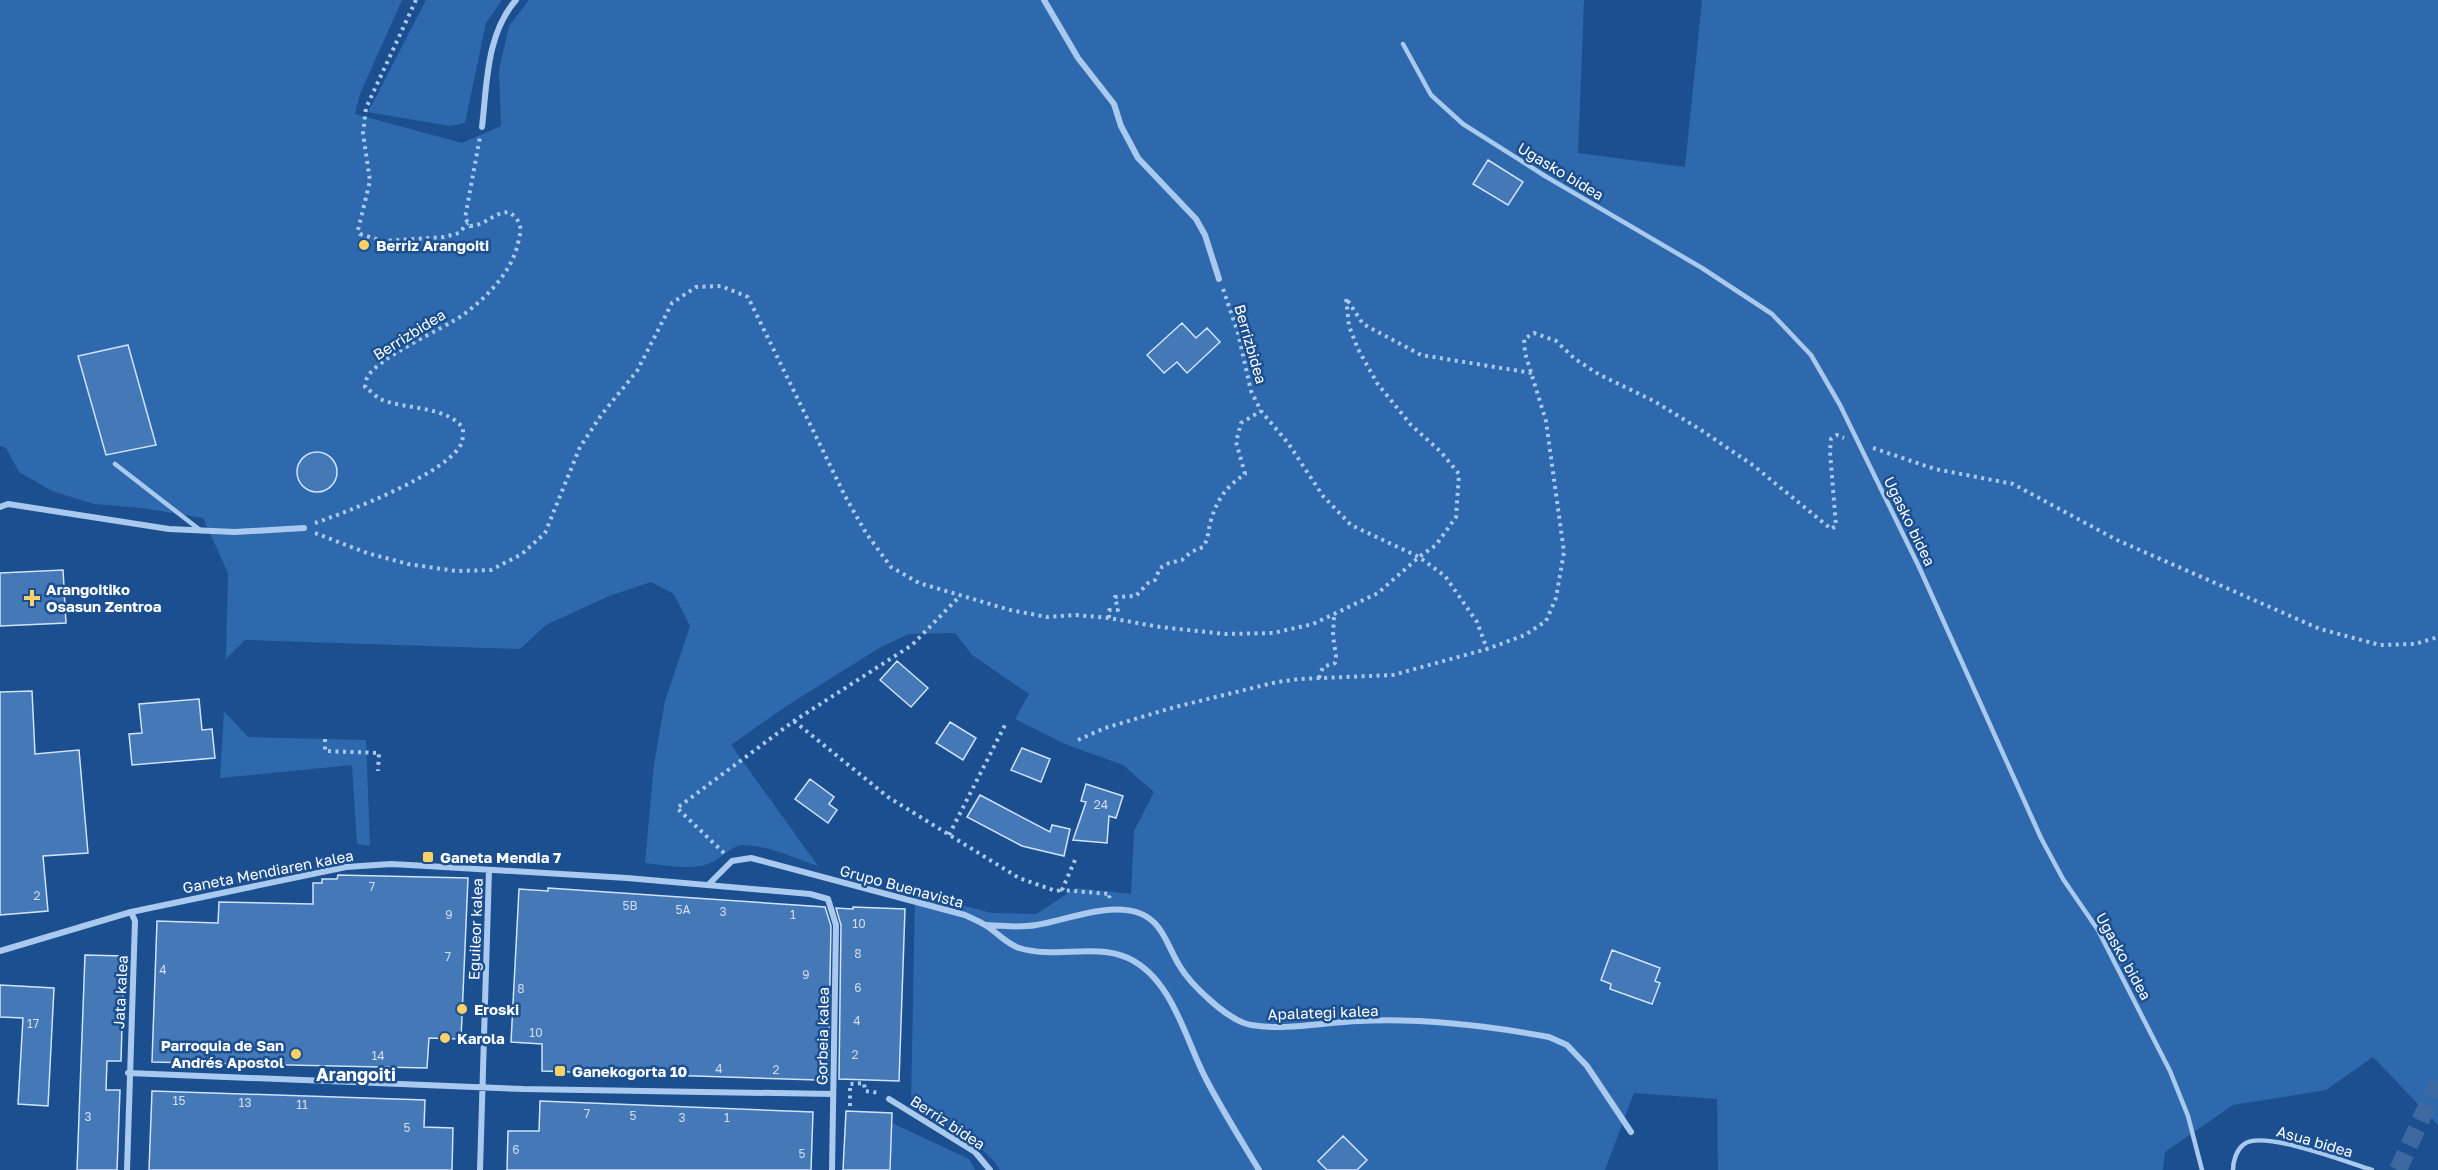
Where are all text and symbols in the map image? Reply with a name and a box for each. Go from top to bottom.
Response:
street label: Ugasko bidea [1515,138,1607,204]
place label: Berriz Arangoiti [376,236,489,254]
marker: Berriz Arangoiti [357,238,371,252]
street label: Berrizbidea [1231,302,1271,386]
street label: Berrizbidea [370,305,448,363]
street label: Ugasko bidea [1881,473,1939,569]
place label: Arangoitiko Osasun Zentroa [46,580,162,615]
marker: Arangoitiko Osasun Zentroa [23,589,41,607]
house number: 24 [1094,797,1108,812]
street label: Ganeta Mendiaren kalea [181,846,355,896]
place label: Ganeta Mendia 7 [440,848,561,866]
marker: Ganeta Mendia 7 [421,850,435,864]
street label: Grupo Buenavista [838,861,966,911]
street label: Eguileor kalea [464,878,486,980]
house number: 7 [369,879,375,894]
house number: 2 [34,888,41,903]
house number: 5B [622,898,638,913]
house number: 5A [675,902,691,917]
house number: 3 [719,904,727,919]
house number: 9 [445,907,453,922]
house number: 1 [790,907,796,922]
street label: Ugasko bidea [2093,909,2155,1003]
house number: 10 [852,916,866,931]
house number: 8 [854,946,862,961]
house number: 7 [445,949,451,964]
street label: Jata kalea [109,955,131,1029]
house number: 4 [159,962,167,977]
house number: 9 [802,967,810,982]
house number: 6 [854,980,862,995]
house number: 8 [517,981,525,996]
street label: Gorbeia kalea [812,987,832,1085]
place label: Eroski [474,1000,519,1018]
street label: Apalategi kalea [1267,1001,1379,1023]
marker: Eroski [455,1002,469,1016]
house number: 4 [853,1013,861,1028]
house number: 17 [27,1016,39,1031]
house number: 10 [529,1025,543,1040]
place label: Karola [457,1029,505,1047]
marker: Karola [438,1031,452,1045]
place label: Parroquia de San Andrés Apostol [161,1036,284,1071]
marker: Parroquia de San Andrés Apostol [289,1047,303,1061]
house number: 2 [852,1047,859,1062]
house number: 14 [371,1048,385,1063]
house number: 4 [715,1061,723,1076]
place label: Ganekogorta 10 [572,1062,688,1080]
house number: 2 [773,1062,780,1077]
district label: Arangoiti [316,1063,396,1085]
marker: Ganekogorta 10 [553,1064,567,1078]
street label: Berriz bidea [907,1091,989,1153]
house number: 15 [173,1093,185,1108]
house number: 13 [239,1095,251,1110]
house number: 11 [296,1097,308,1112]
house number: 7 [584,1106,590,1121]
house number: 5 [630,1108,637,1123]
house number: 3 [84,1109,92,1124]
house number: 3 [678,1110,686,1125]
house number: 1 [724,1110,730,1125]
house number: 5 [404,1120,411,1135]
street label: Asua bidea [2275,1121,2355,1161]
house number: 6 [512,1142,520,1157]
house number: 5 [799,1146,806,1161]

